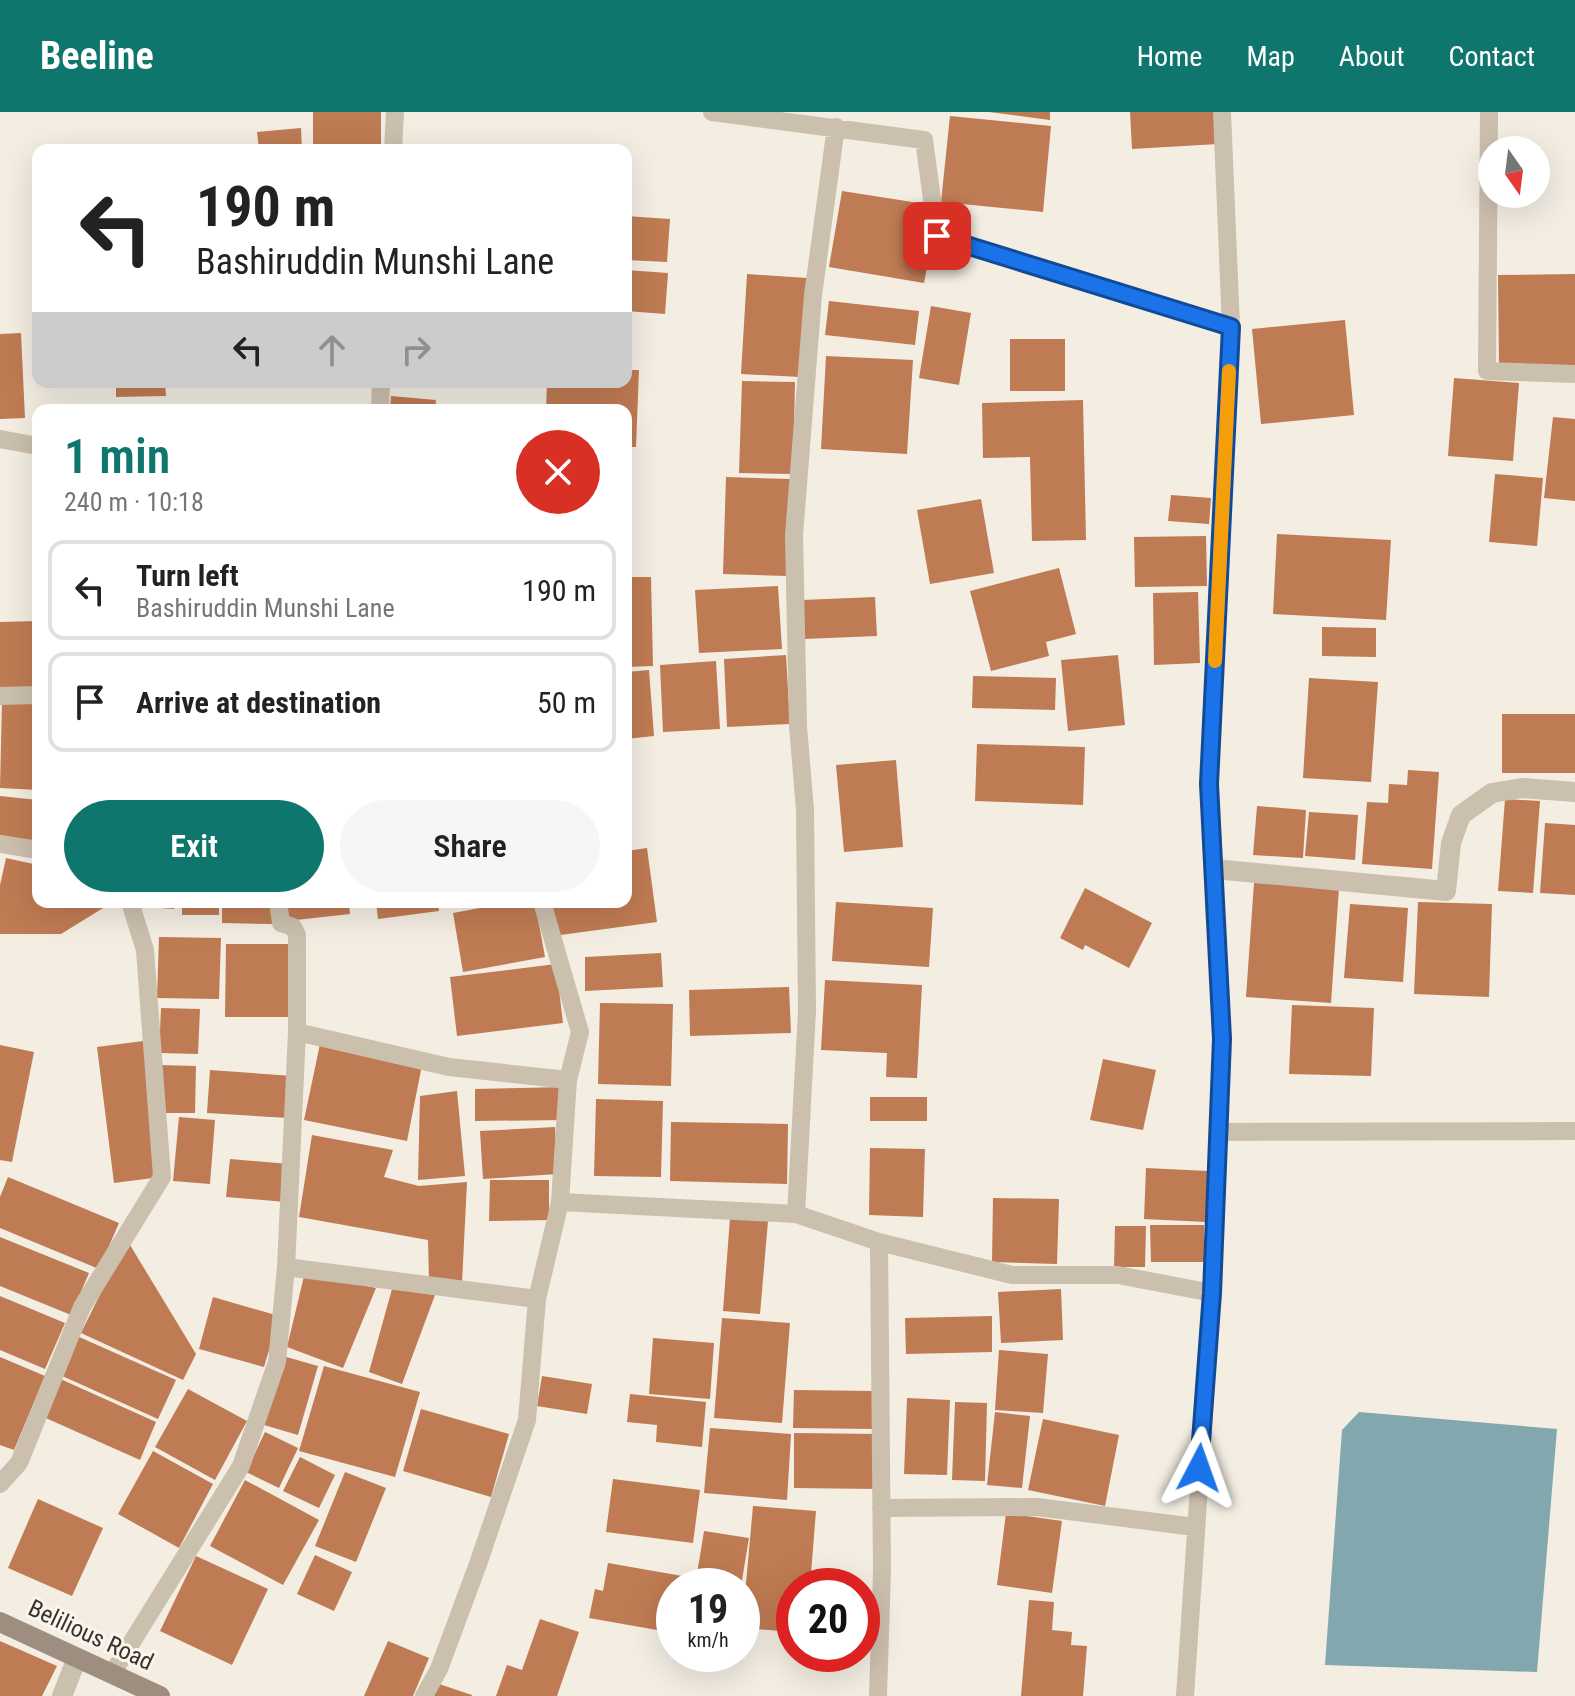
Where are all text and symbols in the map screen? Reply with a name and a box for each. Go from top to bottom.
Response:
text: Beeline [40,34,154,78]
text: Home [1137,40,1202,73]
text: Map [1246,40,1295,73]
text: About [1339,40,1405,73]
text: Contact [1449,40,1535,73]
north arrow [1478,136,1550,208]
map controls [1478,136,1550,208]
text: 190 m [196,174,335,240]
icon: left [64,176,168,280]
pin [903,202,971,270]
icon: arrive [915,214,959,258]
text: Bashiruddin Munshi Lane [196,241,554,283]
icon: left [226,328,270,372]
icon: ahead [310,328,354,372]
icon: right [394,328,438,372]
text: 1 min [64,428,170,485]
button: close [516,430,600,514]
text: 240 m · 10:18 [64,487,204,517]
text: Turn left [136,558,239,593]
icon: left [68,568,112,612]
text: 190 m [522,573,596,608]
text: Bashiruddin Munshi Lane [136,593,395,623]
icon: arrive [68,680,112,724]
text: Arrive at destination [136,685,381,720]
text: 50 m [537,685,596,720]
button: Exit [64,800,324,892]
button: Share [340,800,600,892]
position arrow [1157,1426,1241,1510]
speed limit sign: 20 [776,1568,880,1672]
text: 19 [688,1586,728,1633]
street label: Belilious Road [24,1594,158,1676]
text: km/h [687,1628,729,1652]

